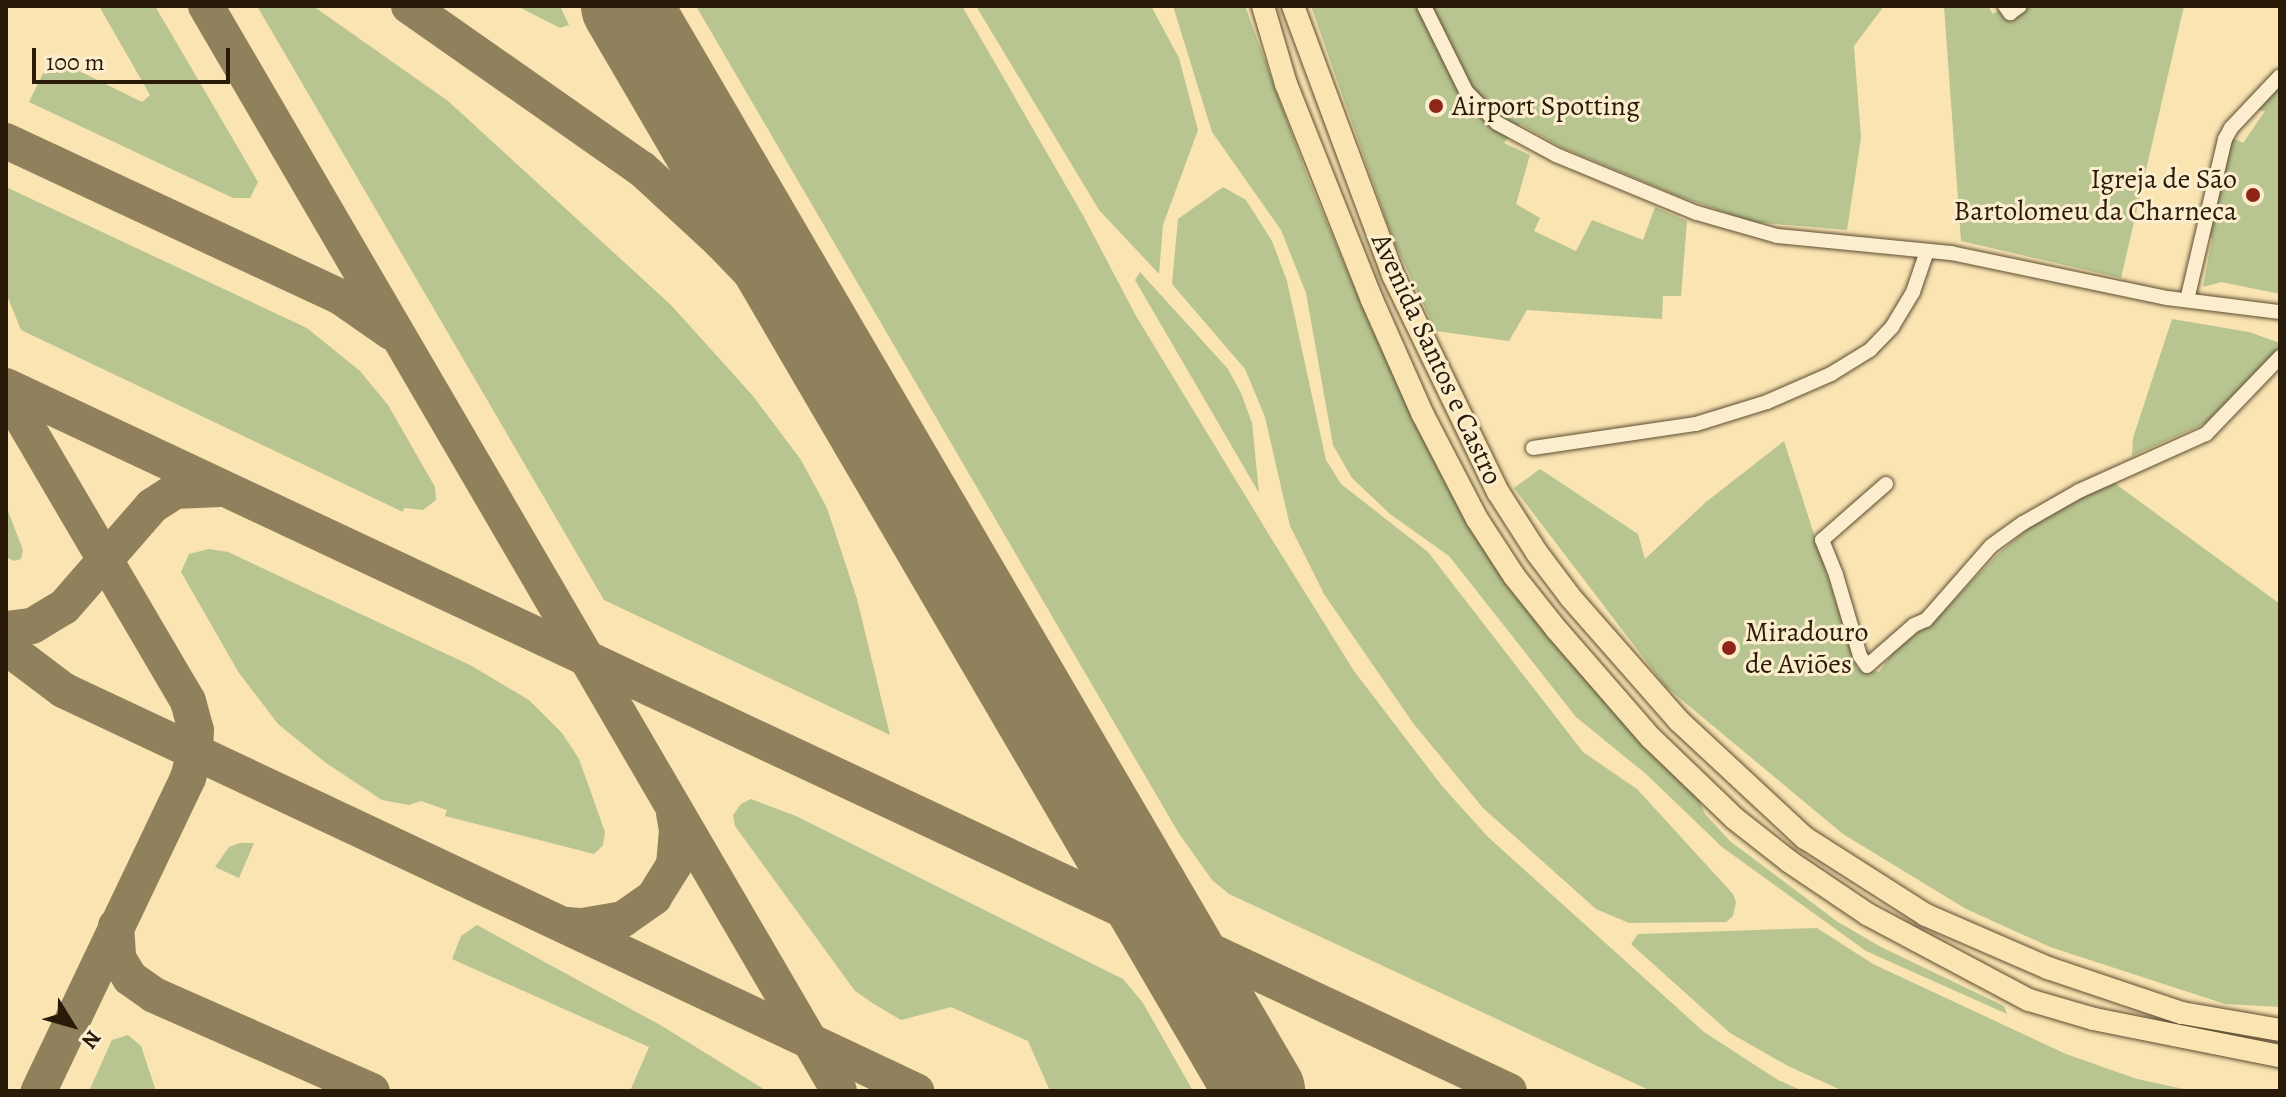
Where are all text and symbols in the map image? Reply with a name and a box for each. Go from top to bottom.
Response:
scale bar [36,32,234,82]
text: 100 m [46,46,105,78]
place label: Airport Spotting [1452,89,1640,123]
marker: Airport Spotting [1427,97,1445,115]
place label: Igreja de São Bartolomeu da Charneca [1954,162,2237,228]
marker: Igreja de São Bartolomeu da Charneca [2244,186,2262,204]
street label: Avenida Santos e Castro [1364,228,1510,490]
place label: Miradouro de Aviões [1745,615,1868,681]
marker: Miradouro de Aviões [1720,639,1738,657]
north arrow [32,985,112,1065]
text: N [74,1024,108,1055]

